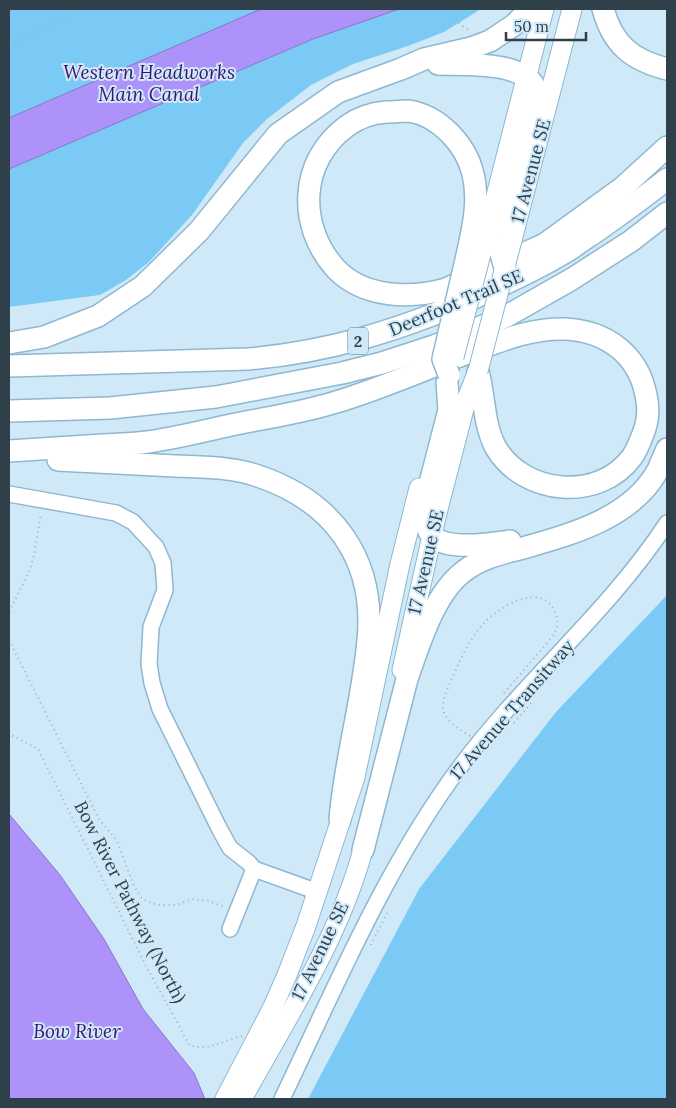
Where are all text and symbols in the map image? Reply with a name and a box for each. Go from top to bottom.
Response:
scale bar [506,10,586,42]
text: 50 m [514,17,549,36]
water label: Western Headworks Main Canal [63,60,235,106]
street label: 17 Avenue SE [506,116,555,225]
street label: Deerfoot Trail SE [385,264,526,341]
road number: 2 [348,328,368,354]
street label: 17 Avenue SE [402,507,449,617]
street label: 17 Avenue Transitway [444,634,579,785]
street label: Bow River Pathway (North) [69,797,191,1007]
street label: 17 Avenue SE [286,898,353,1004]
water label: Bow River [33,1019,121,1043]

